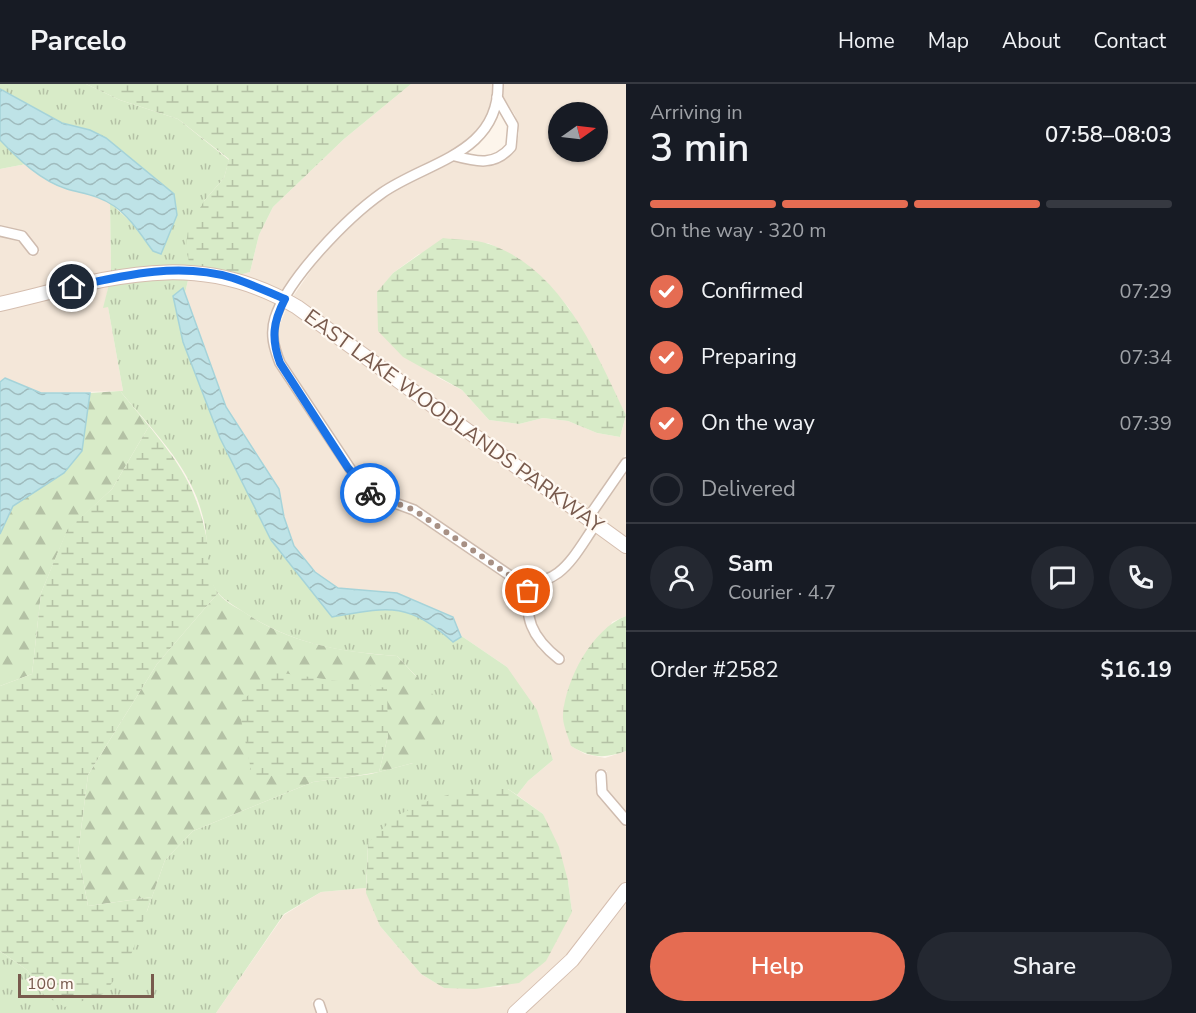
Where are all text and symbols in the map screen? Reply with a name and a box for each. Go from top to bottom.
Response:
text: Parcelo [30,22,127,60]
text: Home [838,27,895,55]
text: Map [928,27,969,55]
text: About [1002,27,1060,55]
text: Contact [1093,27,1166,55]
text: Arriving in [650,99,743,126]
north arrow [548,102,608,162]
map controls [548,102,608,162]
text: 07:58–08:03 [1045,120,1172,150]
text: 3 min [650,122,749,175]
text: On the way · 320 m [650,217,826,244]
pin [46,261,97,312]
icon: home [55,270,88,303]
icon: check [650,275,683,308]
text: Confirmed [701,276,803,306]
text: 07:29 [1119,278,1172,305]
street label: EAST LAKE WOODLANDS PARKWAY [299,303,610,539]
icon: check [650,341,683,374]
text: Preparing [701,342,797,372]
text: 07:34 [1119,344,1172,371]
icon: check [650,407,683,440]
text: On the way [701,408,815,438]
text: 07:39 [1119,410,1172,437]
courier [340,463,400,523]
text: Delivered [701,474,796,504]
icon: bike [354,477,387,510]
button: person [650,546,713,609]
button: chat [1031,546,1094,609]
button: phone [1109,546,1172,609]
text: Sam [728,549,773,579]
pin [502,565,553,616]
icon: bag [511,574,544,607]
text: Courier · 4.7 [728,579,836,606]
text: Order #2582 [650,655,779,685]
text: $16.19 [1101,655,1172,685]
button: Help [650,932,905,1001]
button: Share [917,932,1172,1001]
scale bar [18,971,154,998]
text: 100 m [27,973,74,995]

